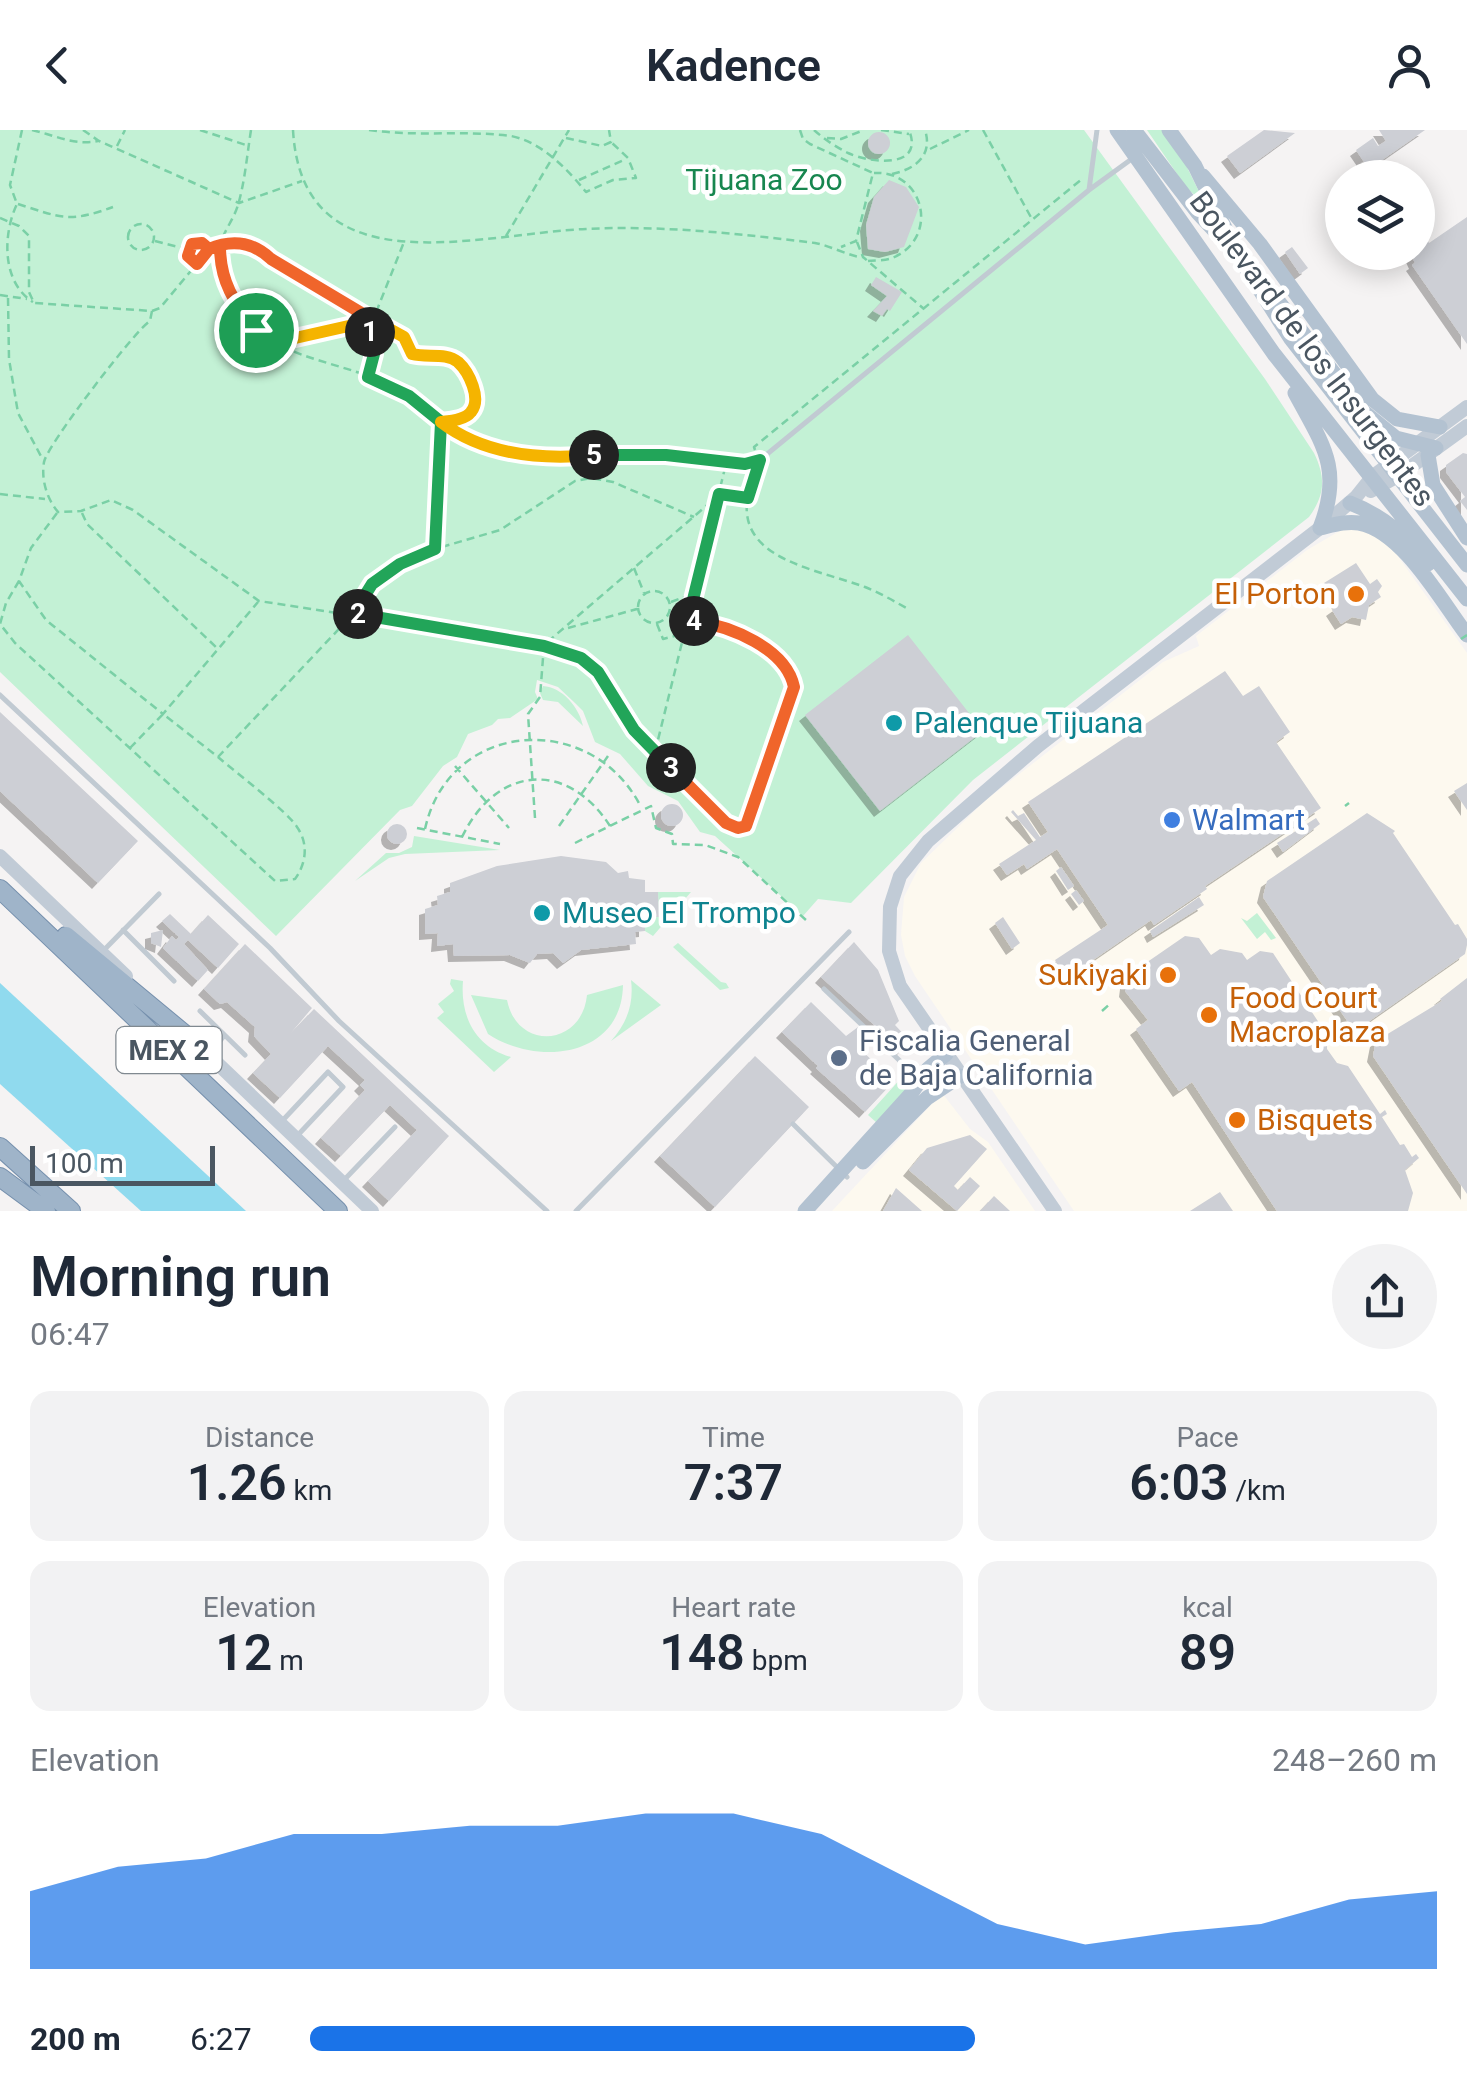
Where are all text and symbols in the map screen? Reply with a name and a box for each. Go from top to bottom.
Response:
icon: back [30,38,85,93]
icon: person [1382,38,1437,93]
text: Kadence [646,39,821,92]
map controls [1325,160,1435,270]
button: layers [1325,160,1435,270]
park label: Tijuana Zoo [685,162,843,197]
street label: Boulevard de los Insurgentes [1183,184,1442,513]
pin [214,288,299,373]
icon: arrive [229,303,284,358]
pin: 1 [345,307,395,357]
text: 1 [362,315,378,348]
pin: 5 [569,430,619,480]
text: 5 [586,438,602,471]
place label: El Porton [1214,576,1336,611]
marker: El Porton [1345,583,1367,605]
pin: 2 [333,589,383,639]
pin: 4 [669,596,719,646]
text: 2 [350,597,366,630]
text: 4 [686,604,702,637]
place label: Palenque Tijuana [914,705,1143,740]
marker: Palenque Tijuana [883,712,905,734]
pin: 3 [646,743,696,793]
text: 3 [663,751,679,784]
place label: Walmart [1192,802,1305,837]
marker: Walmart [1161,809,1183,831]
place label: Museo El Trompo [562,895,796,930]
marker: Museo El Trompo [531,902,553,924]
place label: Sukiyaki [1038,957,1148,992]
marker: Sukiyaki [1157,964,1179,986]
place label: Food Court Macroplaza [1229,980,1386,1049]
marker: Food Court Macroplaza [1198,1004,1220,1026]
place label: Fiscalia General de Baja California [859,1023,1094,1092]
road number: MEX 2 [116,1027,222,1073]
marker: Fiscalia General de Baja California [828,1047,850,1069]
place label: Bisquets [1257,1102,1373,1137]
marker: Bisquets [1226,1109,1248,1131]
scale bar [30,1141,215,1186]
text: 100 m [45,1147,124,1180]
button: share [1332,1244,1437,1349]
text: Morning run [30,1245,331,1309]
text: 06:47 [30,1315,110,1353]
text: Distance [205,1421,314,1454]
text: Time [702,1421,765,1454]
text: Pace [1176,1421,1239,1454]
text: 1.26 [187,1454,287,1512]
text: 7:37 [684,1454,783,1512]
text: 6:03 [1129,1454,1229,1512]
text: km [287,1474,332,1507]
text: /km [1229,1474,1286,1507]
text: Elevation [203,1591,316,1624]
text: Heart rate [671,1591,796,1624]
text: kcal [1182,1591,1233,1624]
text: 12 [215,1624,272,1682]
text: 148 [659,1624,745,1682]
text: 89 [1179,1624,1236,1682]
text: m [272,1644,304,1677]
text: bpm [745,1644,808,1677]
text: Elevation [30,1741,160,1779]
text: 248–260 m [1272,1741,1437,1779]
text: 200 m [30,2020,121,2058]
text: 6:27 [190,2020,252,2058]

